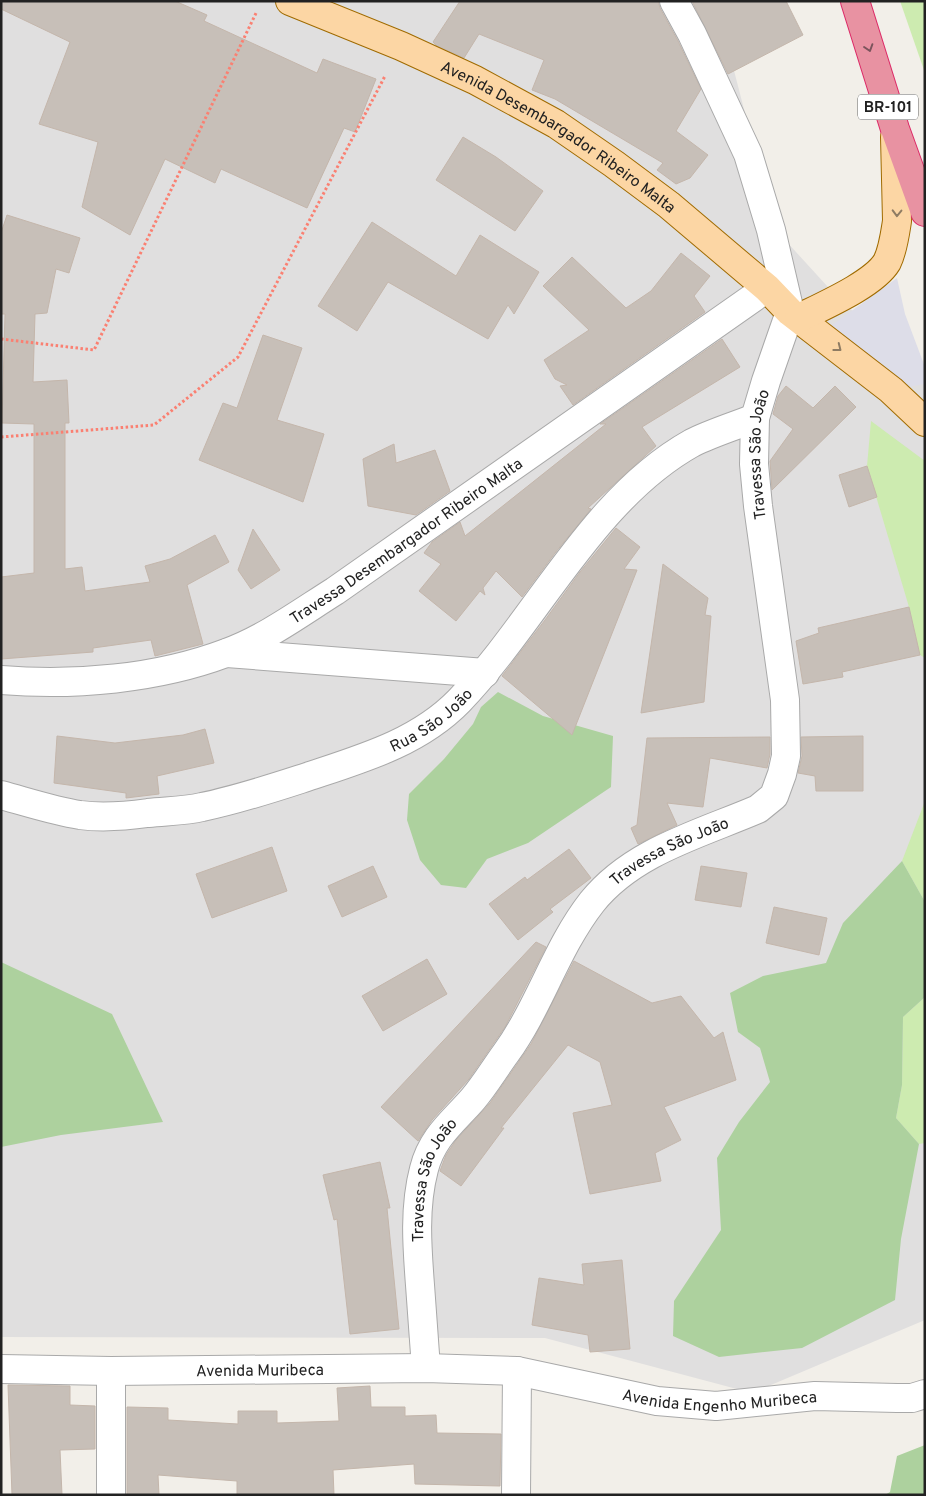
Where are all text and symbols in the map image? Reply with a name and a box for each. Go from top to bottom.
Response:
one-way arrow [864,43,874,51]
street label: Avenida Desembargador Ribeiro Malta [437,58,679,218]
road number: BR-101 [858,94,918,120]
one-way arrow [892,209,903,217]
one-way arrow [832,343,841,351]
street label: Travessa São João [746,387,775,521]
street label: Travessa Desembargador Ribeiro Malta [287,455,527,629]
street label: Rua São João [387,685,478,758]
street label: Travessa São João [606,814,732,891]
street label: Travessa São João [409,1115,462,1242]
street label: Avenida Muribeca [196,1361,324,1382]
street label: Avenida Engenho Muribeca [620,1386,818,1418]

